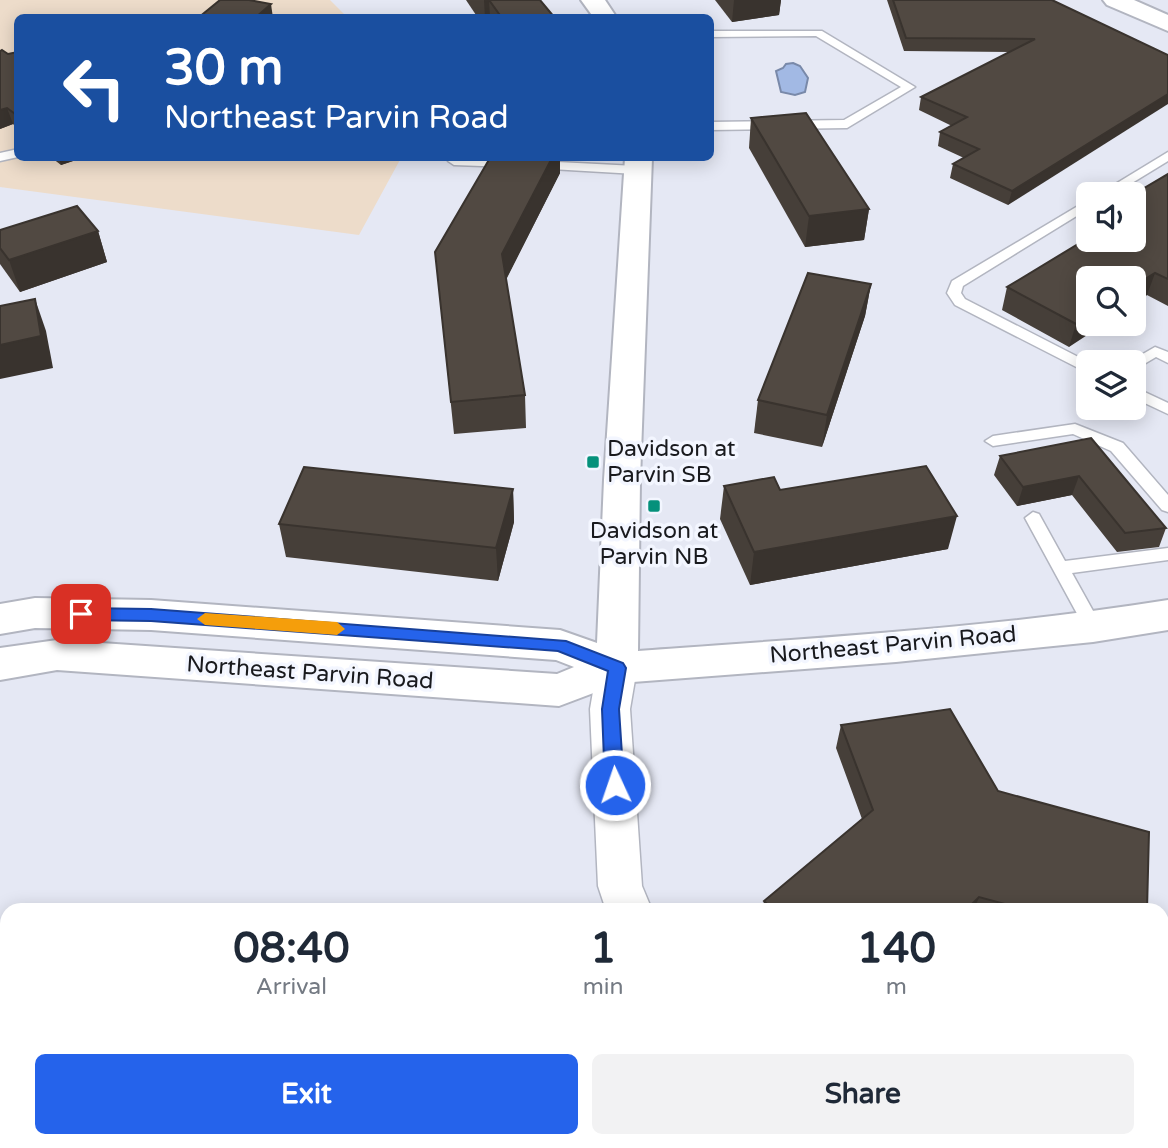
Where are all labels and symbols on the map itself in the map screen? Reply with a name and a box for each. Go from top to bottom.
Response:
place label: Davidson at Parvin SB [607,435,736,489]
marker: Davidson at Parvin SB [585,454,601,470]
marker: Davidson at Parvin NB [646,498,662,514]
place label: Davidson at Parvin NB [590,517,719,571]
pin [51,584,111,644]
street label: Northeast Parvin Road [768,620,1018,670]
street label: Northeast Parvin Road [185,650,435,696]
position arrow [578,748,652,822]

